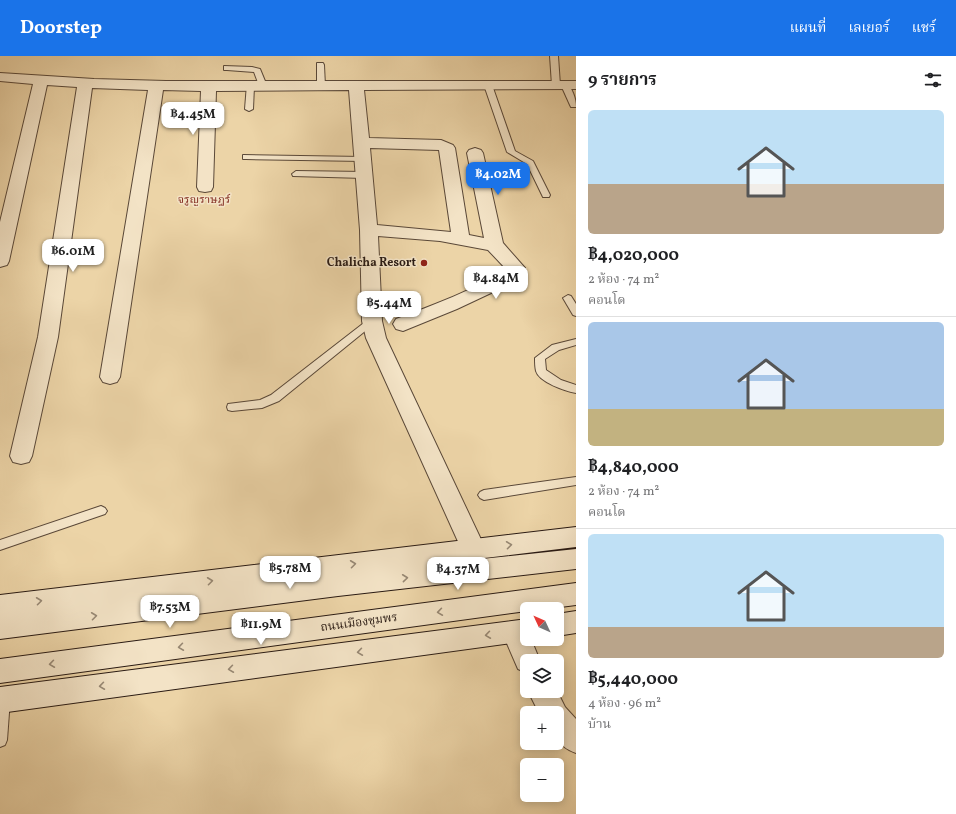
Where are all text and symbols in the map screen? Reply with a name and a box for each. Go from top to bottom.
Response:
text: Doorstep [20,15,102,41]
text: แผนที่ [790,19,826,38]
text: เลเยอร์ [848,19,890,38]
text: แชร์ [912,19,936,38]
text: 9 รายการ [588,69,657,92]
icon: filters [922,69,944,91]
pin: ฿4.45M [160,102,226,136]
text: ฿4.45M [170,106,216,124]
icon: home [730,136,802,208]
pin: ฿4.02M [465,162,531,196]
text: ฿4.02M [475,166,521,184]
district label: จรูญราษฎร์ [178,193,231,208]
pin: ฿6.01M [40,239,106,273]
text: ฿6.01M [51,243,95,261]
text: ฿4,020,000 [588,244,679,267]
place label: Chalicha Resort [327,255,416,271]
marker: Chalicha Resort [419,258,429,268]
pin: ฿4.84M [463,266,529,300]
text: ฿4.84M [473,270,519,288]
text: 2 ห้อง · 74 m² [588,271,659,289]
pin: ฿5.44M [356,291,422,325]
text: คอนโด [588,292,626,310]
text: ฿5.44M [366,295,412,313]
icon: home [730,348,802,420]
text: ฿4,840,000 [588,456,679,479]
text: 2 ห้อง · 74 m² [588,483,659,501]
text: คอนโด [588,504,626,522]
one-way arrow [506,541,512,550]
pin: ฿5.78M [257,556,323,590]
pin: ฿4.37M [425,557,491,591]
text: ฿5.78M [269,560,311,578]
one-way arrow [349,560,356,569]
icon: home [730,560,802,632]
text: ฿4.37M [436,561,480,579]
one-way arrow [402,573,408,582]
one-way arrow [206,577,213,586]
pin: ฿7.53M [137,595,203,629]
one-way arrow [36,597,42,606]
text: ฿7.53M [149,599,191,617]
north arrow [520,602,564,646]
map controls [520,602,564,802]
one-way arrow [437,607,443,616]
street label: ถนนเมืองชุมพร [319,610,399,636]
one-way arrow [91,612,97,621]
pin: ฿11.9M [228,612,294,646]
text: ฿11.9M [240,616,282,634]
one-way arrow [485,630,491,639]
one-way arrow [177,642,184,651]
one-way arrow [356,647,363,656]
button: layers [520,654,564,698]
one-way arrow [49,659,55,668]
one-way arrow [228,664,234,673]
text: ฿5,440,000 [588,668,678,691]
one-way arrow [99,681,105,690]
text: 4 ห้อง · 96 m² [588,695,661,713]
button: + [520,706,564,750]
text: บ้าน [588,716,611,734]
button: − [520,758,564,802]

